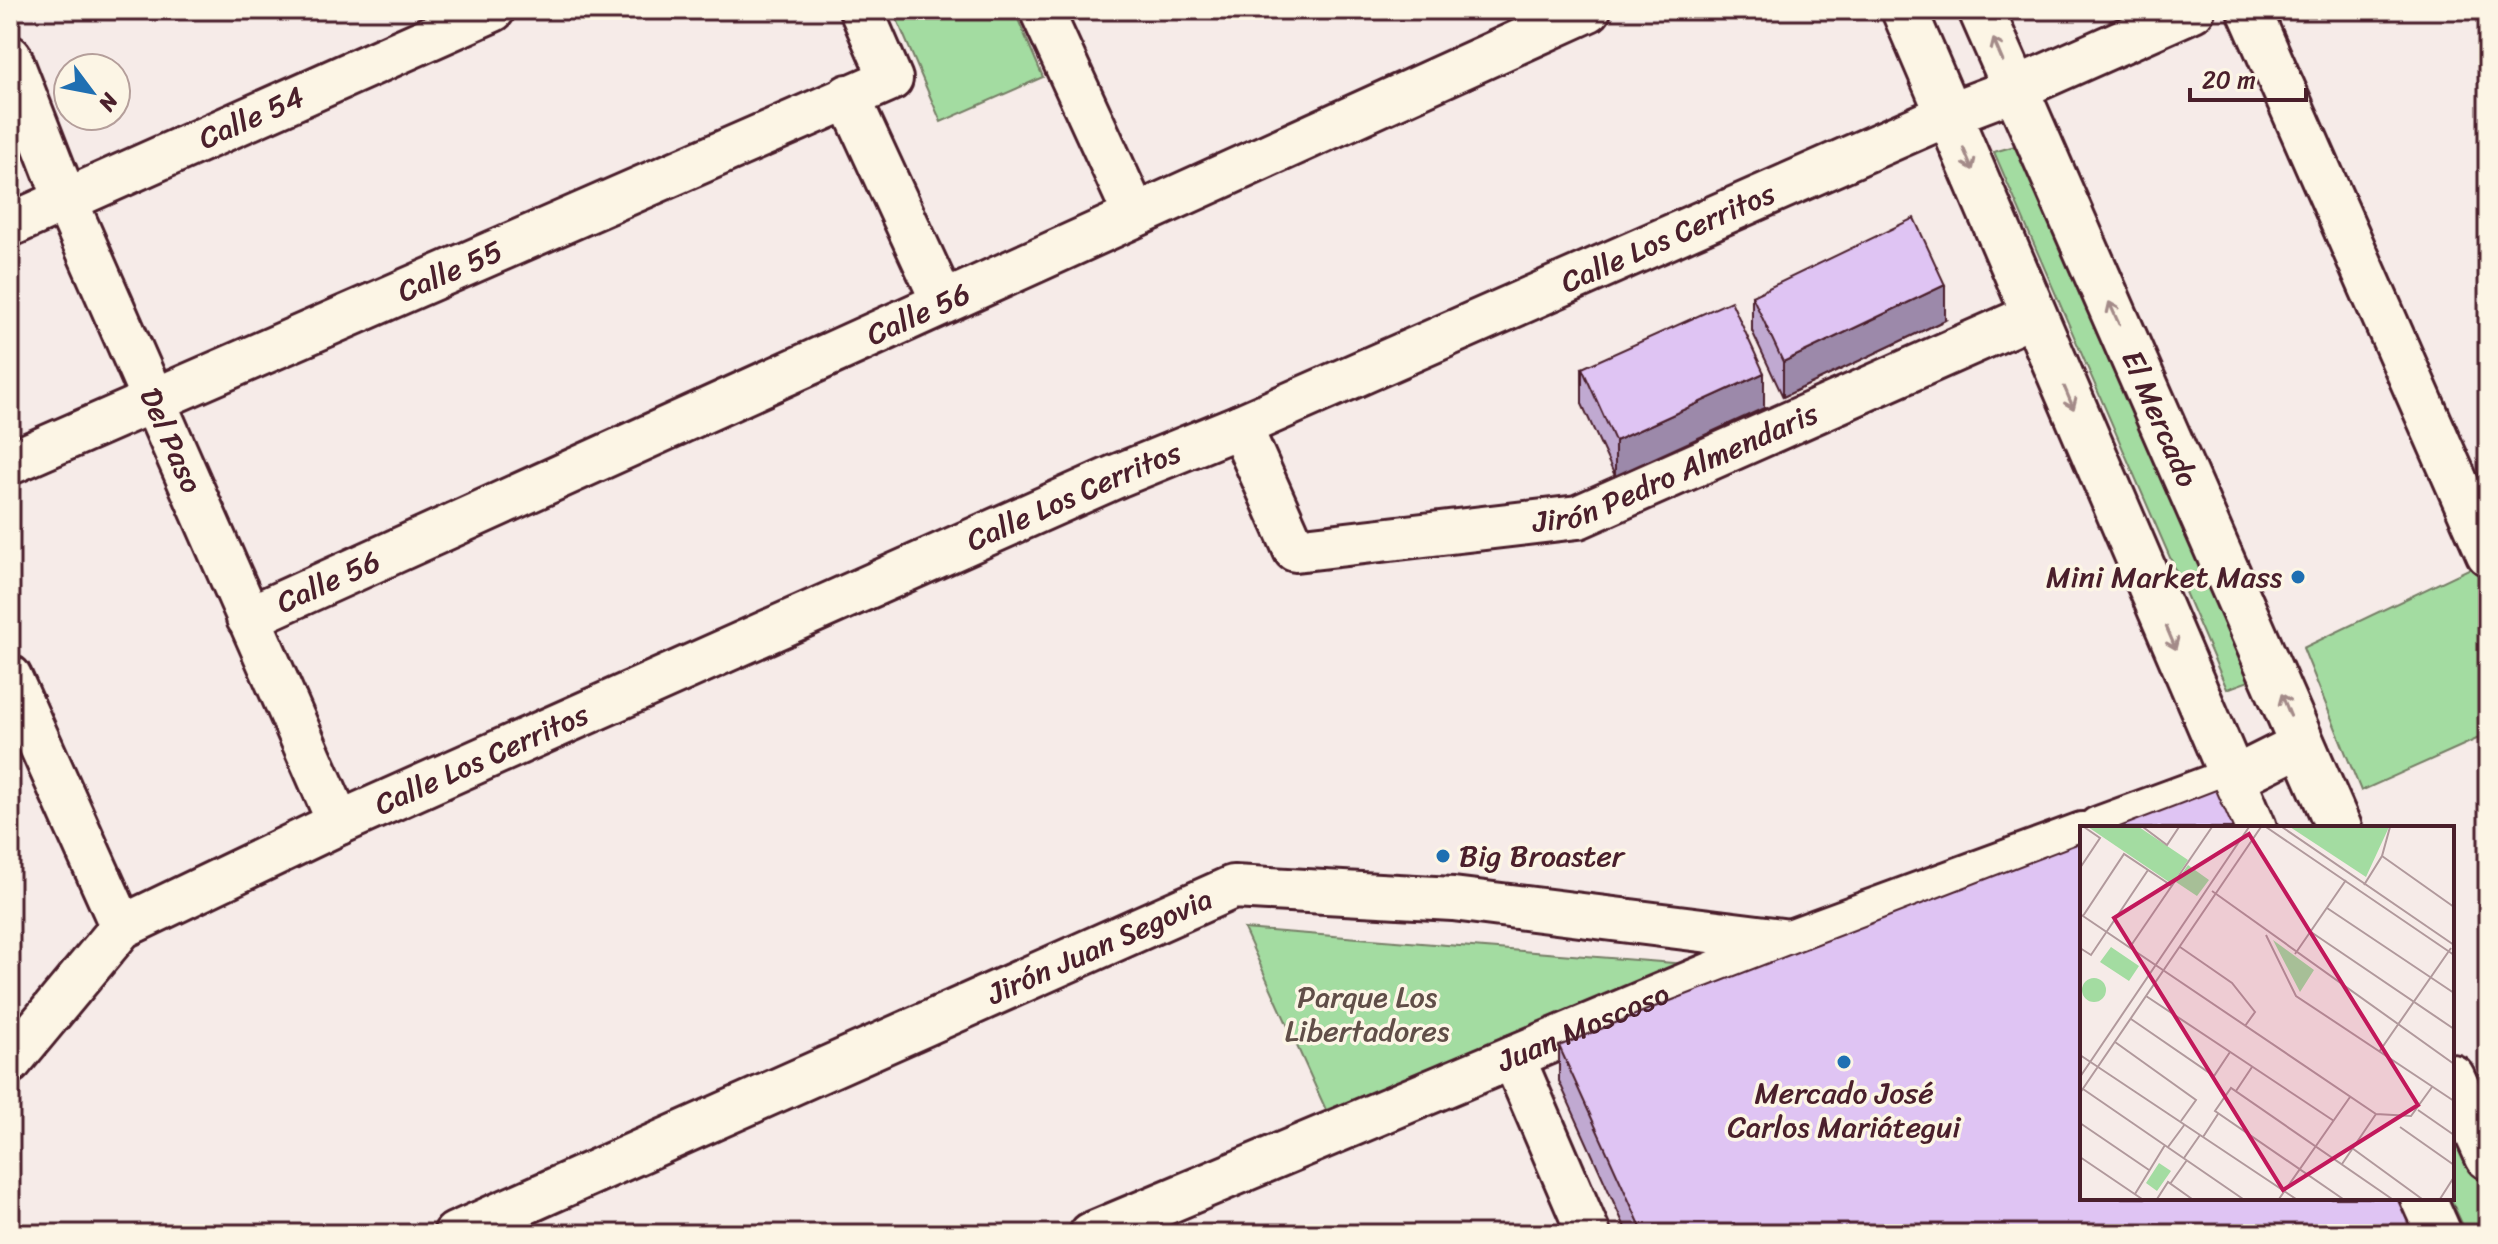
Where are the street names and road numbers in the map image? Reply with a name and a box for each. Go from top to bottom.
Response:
street label: Calle 54 [189,70,313,165]
street label: Calle Los Cerritos [1552,167,1784,309]
street label: Calle 55 [388,224,512,318]
street label: Calle 56 [857,267,979,361]
street label: El Mercado [2106,341,2214,496]
street label: Del Paso [124,379,218,502]
street label: Jirón Pedro Almendaris [1529,387,1827,549]
street label: Calle Los Cerritos [957,426,1190,567]
street label: Calle 56 [267,534,389,629]
street label: Calle Los Cerritos [365,688,598,831]
street label: Jirón Juan Segovia [977,872,1221,1021]
street label: Juan Moscoso [1488,967,1678,1088]

